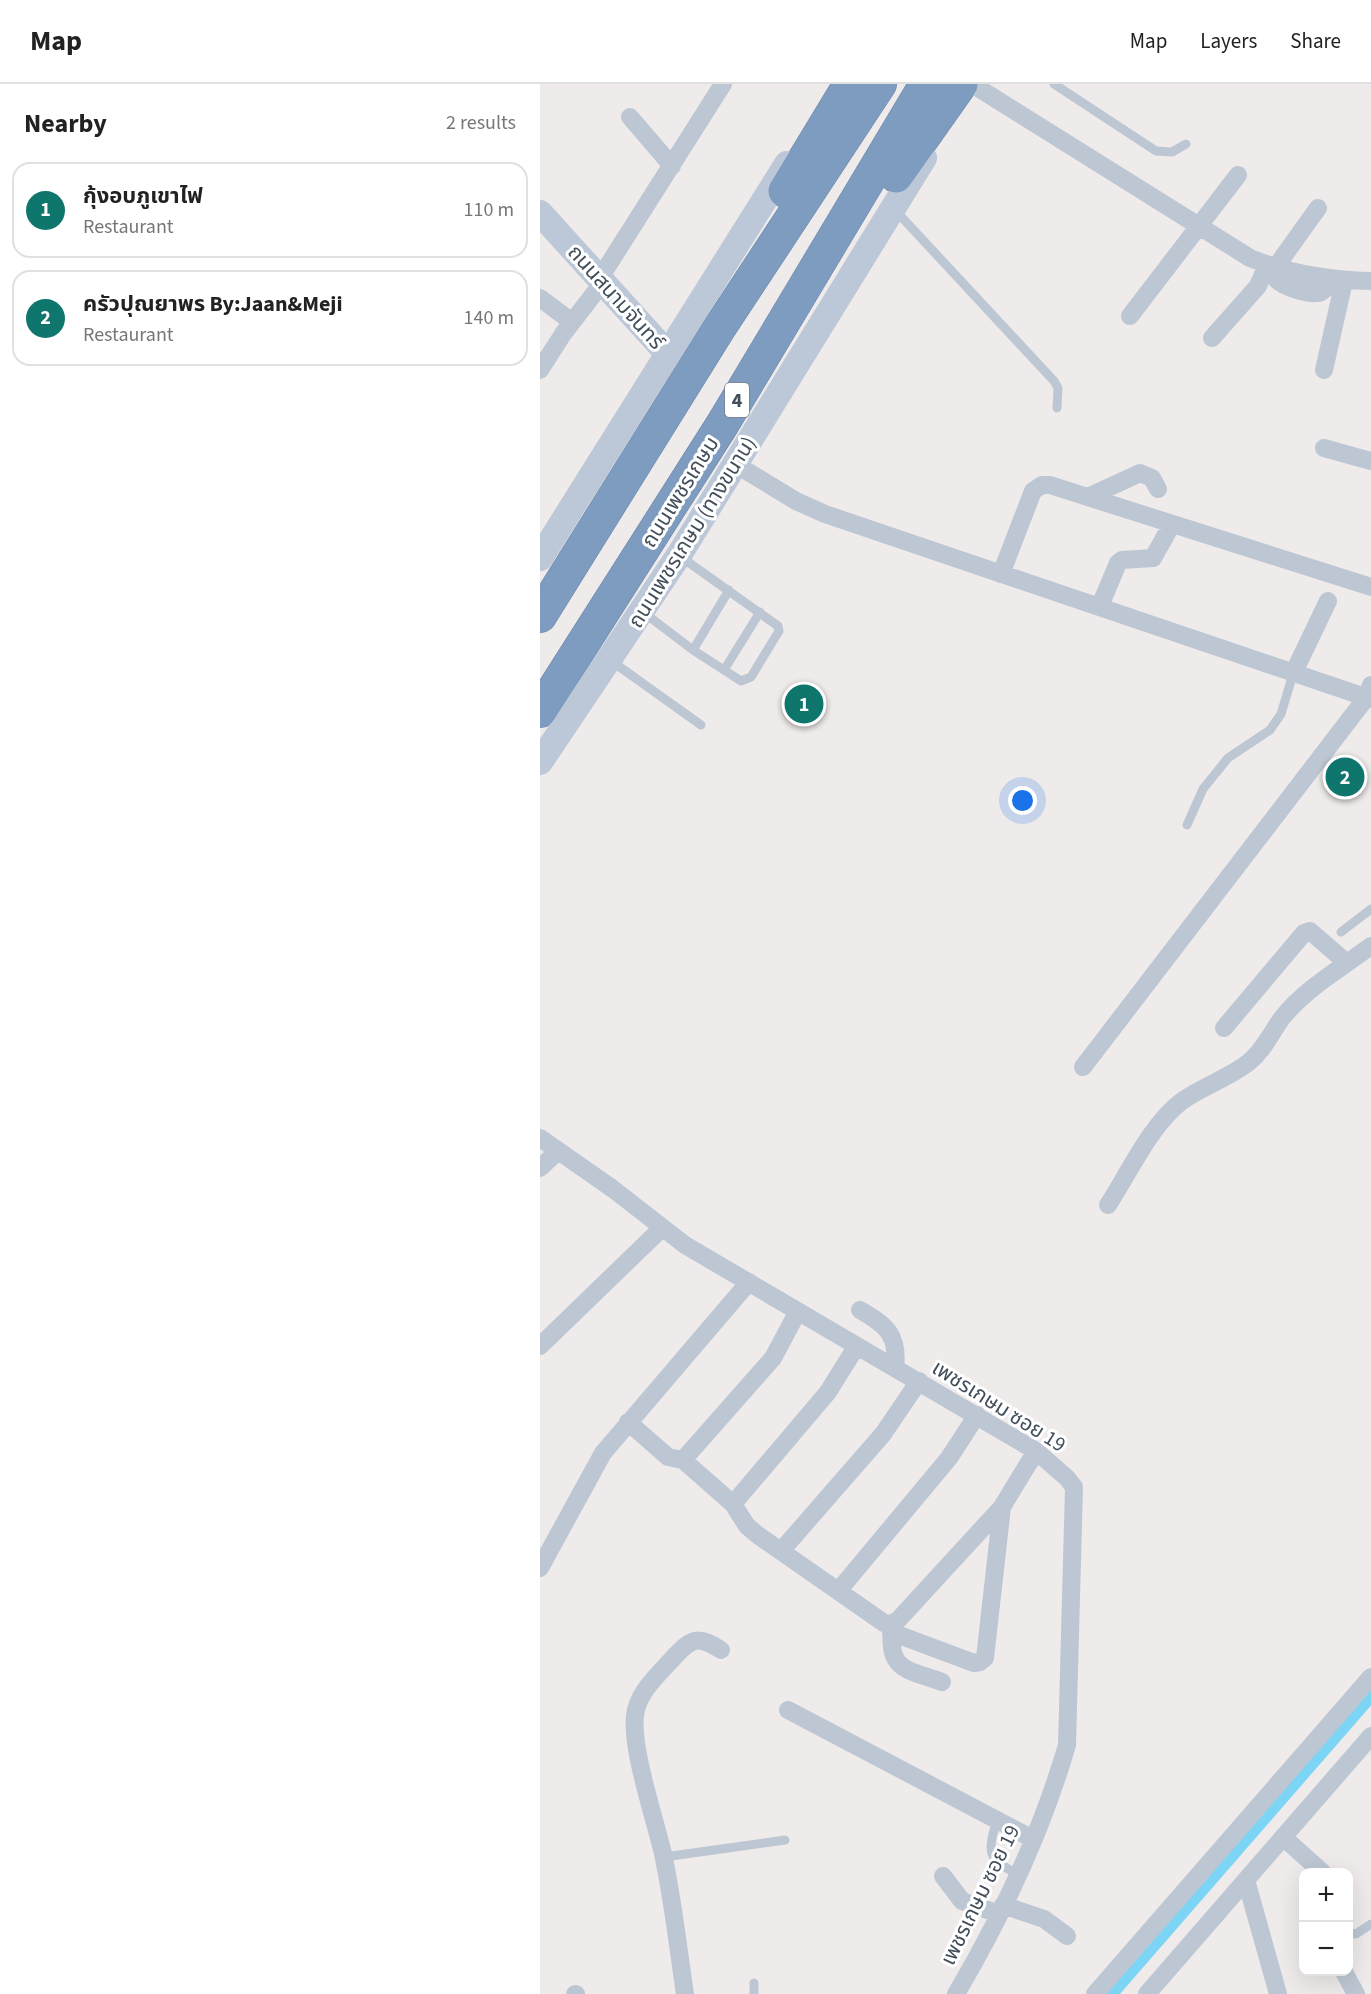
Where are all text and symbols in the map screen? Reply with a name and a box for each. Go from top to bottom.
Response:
text: Map [30,21,82,61]
text: Map [1130,26,1167,56]
text: Layers [1200,26,1257,56]
text: Share [1290,26,1341,56]
text: Nearby [24,105,107,142]
text: 2 results [446,109,516,137]
text: กุ้งอบภูเขาไฟ [83,180,203,212]
text: 1 [40,196,51,224]
text: 110 m [464,196,514,224]
text: Restaurant [83,213,174,241]
street label: ถนนสนามจันทร์ [561,238,672,357]
text: ครัวปุณยาพร By:Jaan&Meji [83,288,343,320]
text: 2 [40,304,51,332]
text: 140 m [464,304,514,332]
text: Restaurant [83,321,174,349]
road number: 4 [725,383,749,417]
street label: ถนนเพชรเกษม (ทางขนาน) [621,430,763,634]
street label: ถนนเพชรเกษม [634,431,726,553]
pin: 1 [784,682,824,726]
pin: 2 [1326,754,1364,800]
your location [1008,786,1037,815]
street label: เพชรเกษม ซอย 19 [926,1353,1072,1459]
street label: เพชรเกษม ซอย 19 [933,1820,1027,1970]
map controls [1299,1868,1353,1976]
button: + [1299,1868,1353,1922]
button: − [1299,1922,1353,1976]

